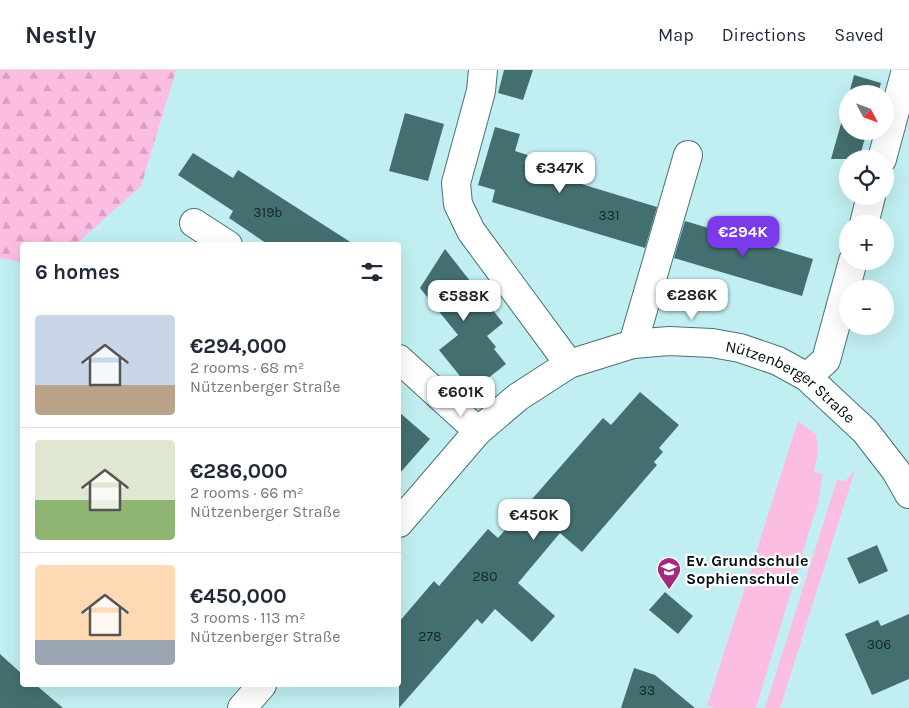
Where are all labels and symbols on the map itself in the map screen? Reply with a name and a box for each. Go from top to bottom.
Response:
north arrow [839,85,894,140]
pin: €347K [525,152,595,194]
house number: 319b [253,204,283,221]
house number: 331 [598,207,620,224]
pin: €294K [708,216,778,258]
pin: €286K [657,278,727,321]
pin: €588K [429,280,499,322]
street label: Nützenberger Straße [724,336,859,427]
pin: €601K [426,376,496,418]
pin: €450K [499,498,569,541]
place label: Ev. Grundschule Sophienschule [686,551,808,588]
school or university icon: Ev. Grundschule Sophienschule [656,556,682,590]
house number: 280 [472,568,498,585]
house number: 278 [418,628,442,645]
house number: 306 [867,636,891,653]
house number: 33 [639,682,655,699]

